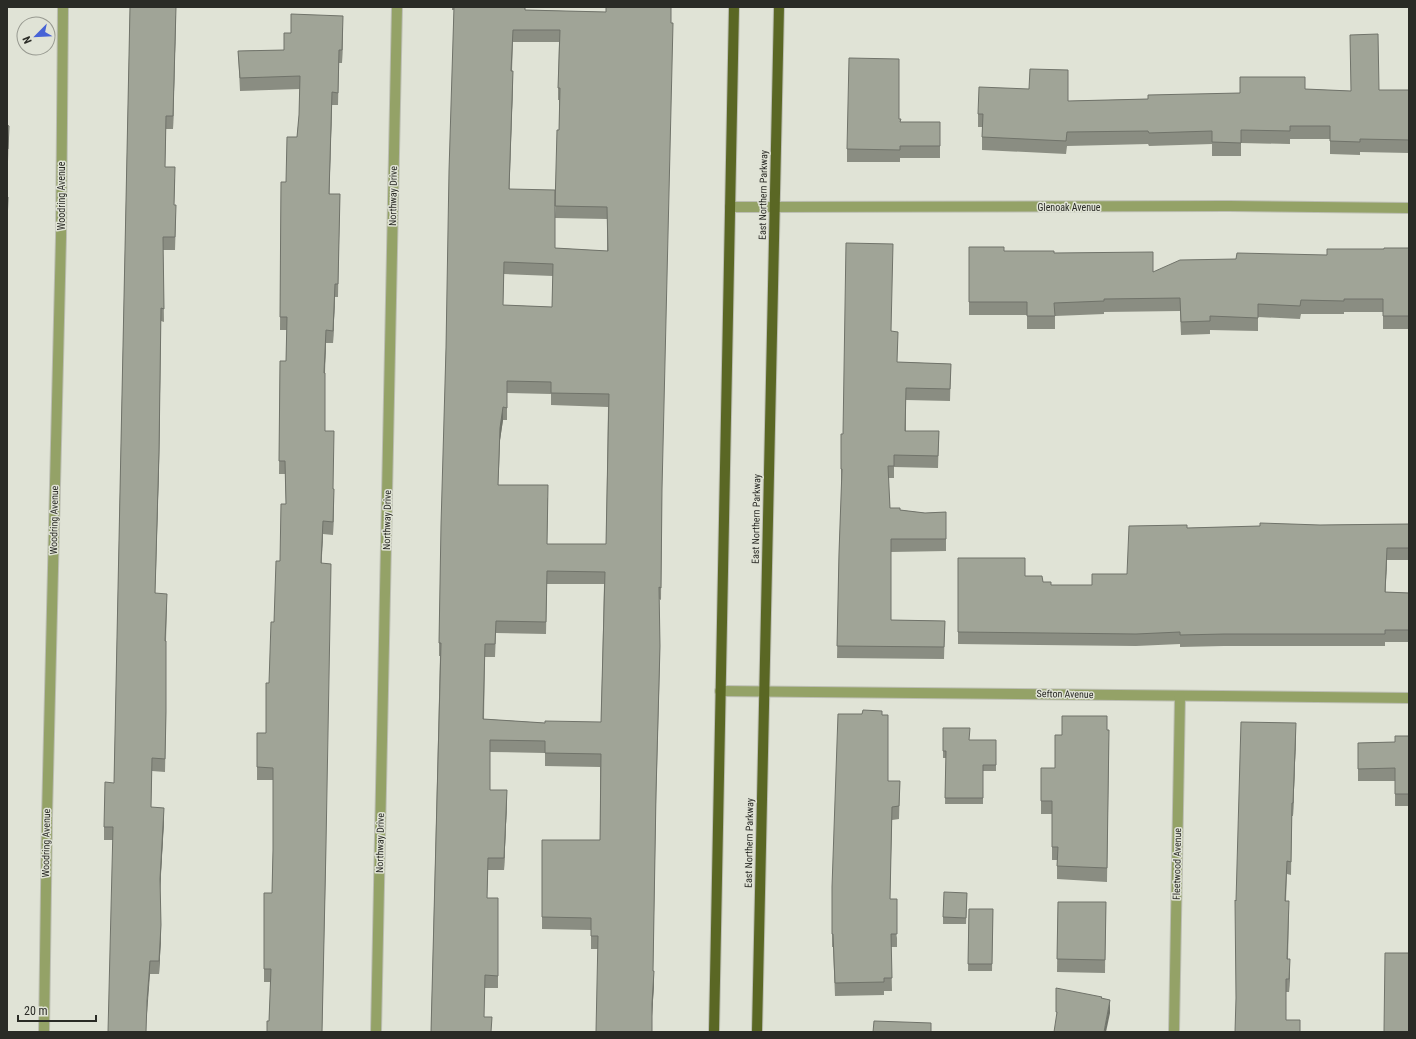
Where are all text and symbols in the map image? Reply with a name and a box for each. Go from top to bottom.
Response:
north arrow [16,16,56,56]
text: N [20,34,35,46]
street label: East Northern Parkway [757,150,769,240]
street label: Woodring Avenue [56,161,67,230]
street label: Northway Drive [387,166,399,226]
street label: Glenoak Avenue [1037,202,1101,213]
street label: East Northern Parkway [750,474,762,564]
street label: Woodring Avenue [48,485,60,554]
street label: Northway Drive [381,490,393,550]
street label: Sefton Avenue [1036,688,1094,700]
street label: East Northern Parkway [743,798,755,888]
street label: Woodring Avenue [40,808,52,877]
street label: Northway Drive [374,813,386,873]
street label: Fleetwood Avenue [1171,828,1183,900]
scale bar [18,997,96,1023]
text: 20 m [24,1004,48,1018]

